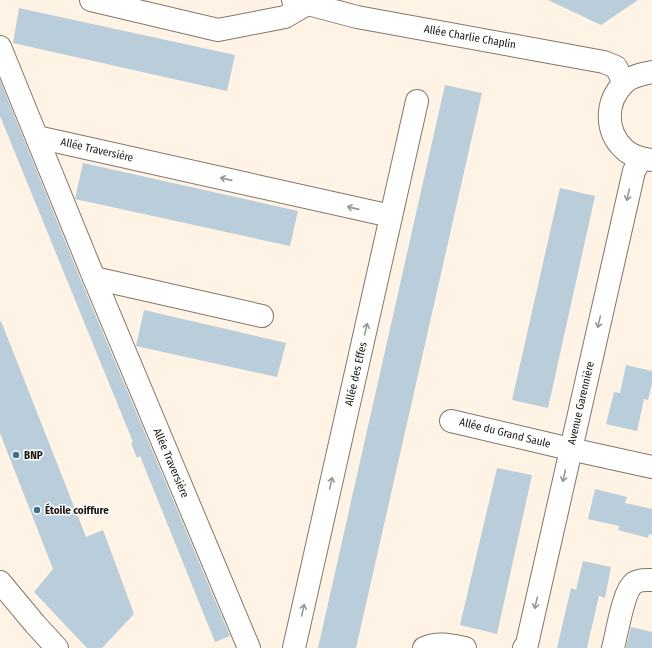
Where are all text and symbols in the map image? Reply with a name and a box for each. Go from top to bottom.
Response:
street label: Allée Charlie Chaplin [423,23,517,51]
street label: Allée Traversière [59,135,135,165]
one-way arrow [220,175,233,183]
one-way arrow [624,188,632,201]
one-way arrow [347,203,360,211]
one-way arrow [595,315,603,328]
one-way arrow [363,323,371,336]
street label: Allée des Effes [342,340,370,407]
street label: Avenue Garennière [565,360,597,446]
street label: Allée du Grand Saule [458,415,552,451]
street label: Allée Traversière [150,426,192,500]
place label: BNP [24,449,43,462]
marker: BNP [11,450,21,460]
one-way arrow [560,469,568,482]
one-way arrow [328,477,336,490]
place label: Étoile coiffure [45,503,109,517]
marker: Étoile coiffure [32,505,42,515]
one-way arrow [531,596,539,609]
one-way arrow [299,604,307,617]

